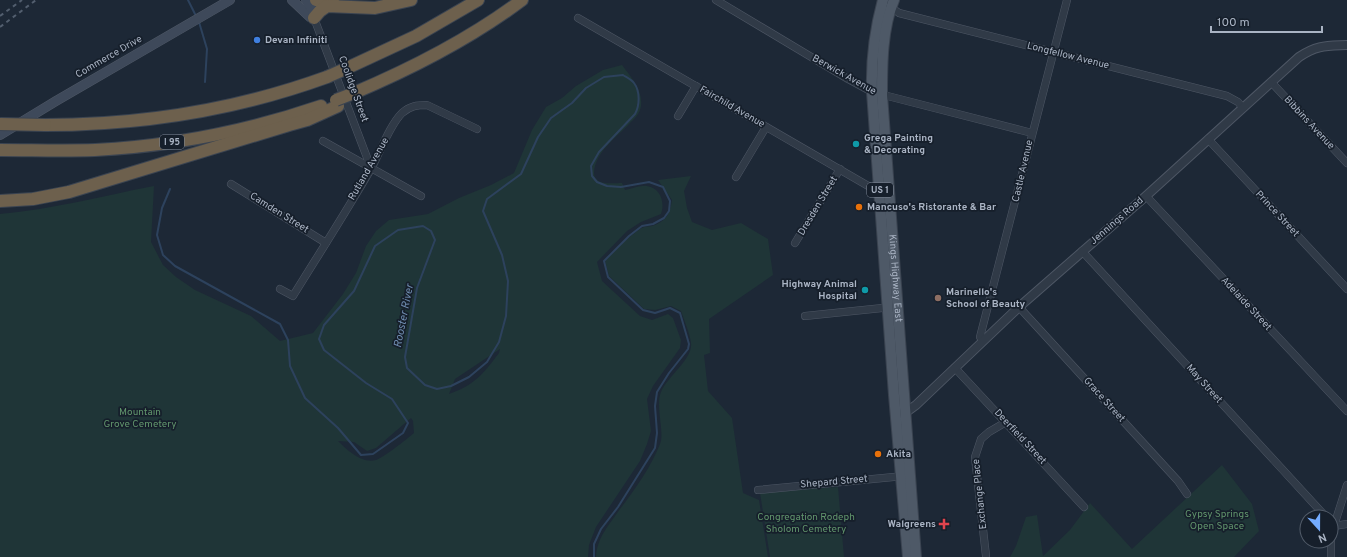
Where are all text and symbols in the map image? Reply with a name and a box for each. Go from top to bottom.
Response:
scale bar [1211,8,1322,34]
text: 100 m [1217,15,1250,31]
street label: Commerce Drive [73,33,145,81]
place label: Devan Infiniti [265,34,328,47]
marker: Devan Infiniti [252,35,262,45]
street label: Longfellow Avenue [1026,40,1110,72]
street label: Berwick Avenue [810,52,878,98]
street label: Coolidge Street [335,54,371,124]
street label: Fairchild Avenue [697,83,767,131]
street label: Bibbins Avenue [1281,93,1337,153]
place label: Grega Painting & Decorating [864,132,933,157]
road number: I 95 [160,135,184,149]
street label: Rutland Avenue [346,135,392,203]
marker: Grega Painting & Decorating [851,139,861,149]
street label: Castle Avenue [1010,139,1036,203]
street label: Dresden Street [795,174,841,238]
road number: US 1 [867,183,893,197]
street label: Prince Street [1252,188,1302,240]
street label: Camden Street [247,190,311,236]
street label: Jennings Road [1088,194,1146,248]
place label: Mancuso's Ristorante & Bar [867,201,997,214]
marker: Mancuso's Ristorante & Bar [854,202,864,212]
street label: Kings Highway East [886,234,905,323]
street label: Adelaide Street [1218,274,1274,334]
place label: Highway Animal Hospital [781,278,857,303]
water label: Rooster River [391,282,417,349]
marker: Highway Animal Hospital [860,285,870,295]
place label: Marinello's School of Beauty [946,286,1026,311]
marker: Marinello's School of Beauty [933,293,943,303]
street label: May Street [1183,362,1225,406]
street label: Grace Street [1080,375,1128,425]
park label: Mountain Grove Cemetery [103,406,177,431]
street label: Deerfield Street [991,407,1049,468]
place label: Akita [886,448,911,461]
marker: Akita [873,449,883,459]
street label: Exchange Place [970,458,990,530]
street label: Shepard Street [800,473,868,491]
park label: Gypsy Springs Open Space [1185,508,1249,533]
north arrow [1299,509,1339,549]
park label: Congregation Rodeph Sholom Cemetery [757,511,855,536]
place label: Walgreens [888,518,936,531]
marker: Walgreens [939,519,949,529]
text: N [1316,529,1328,545]

